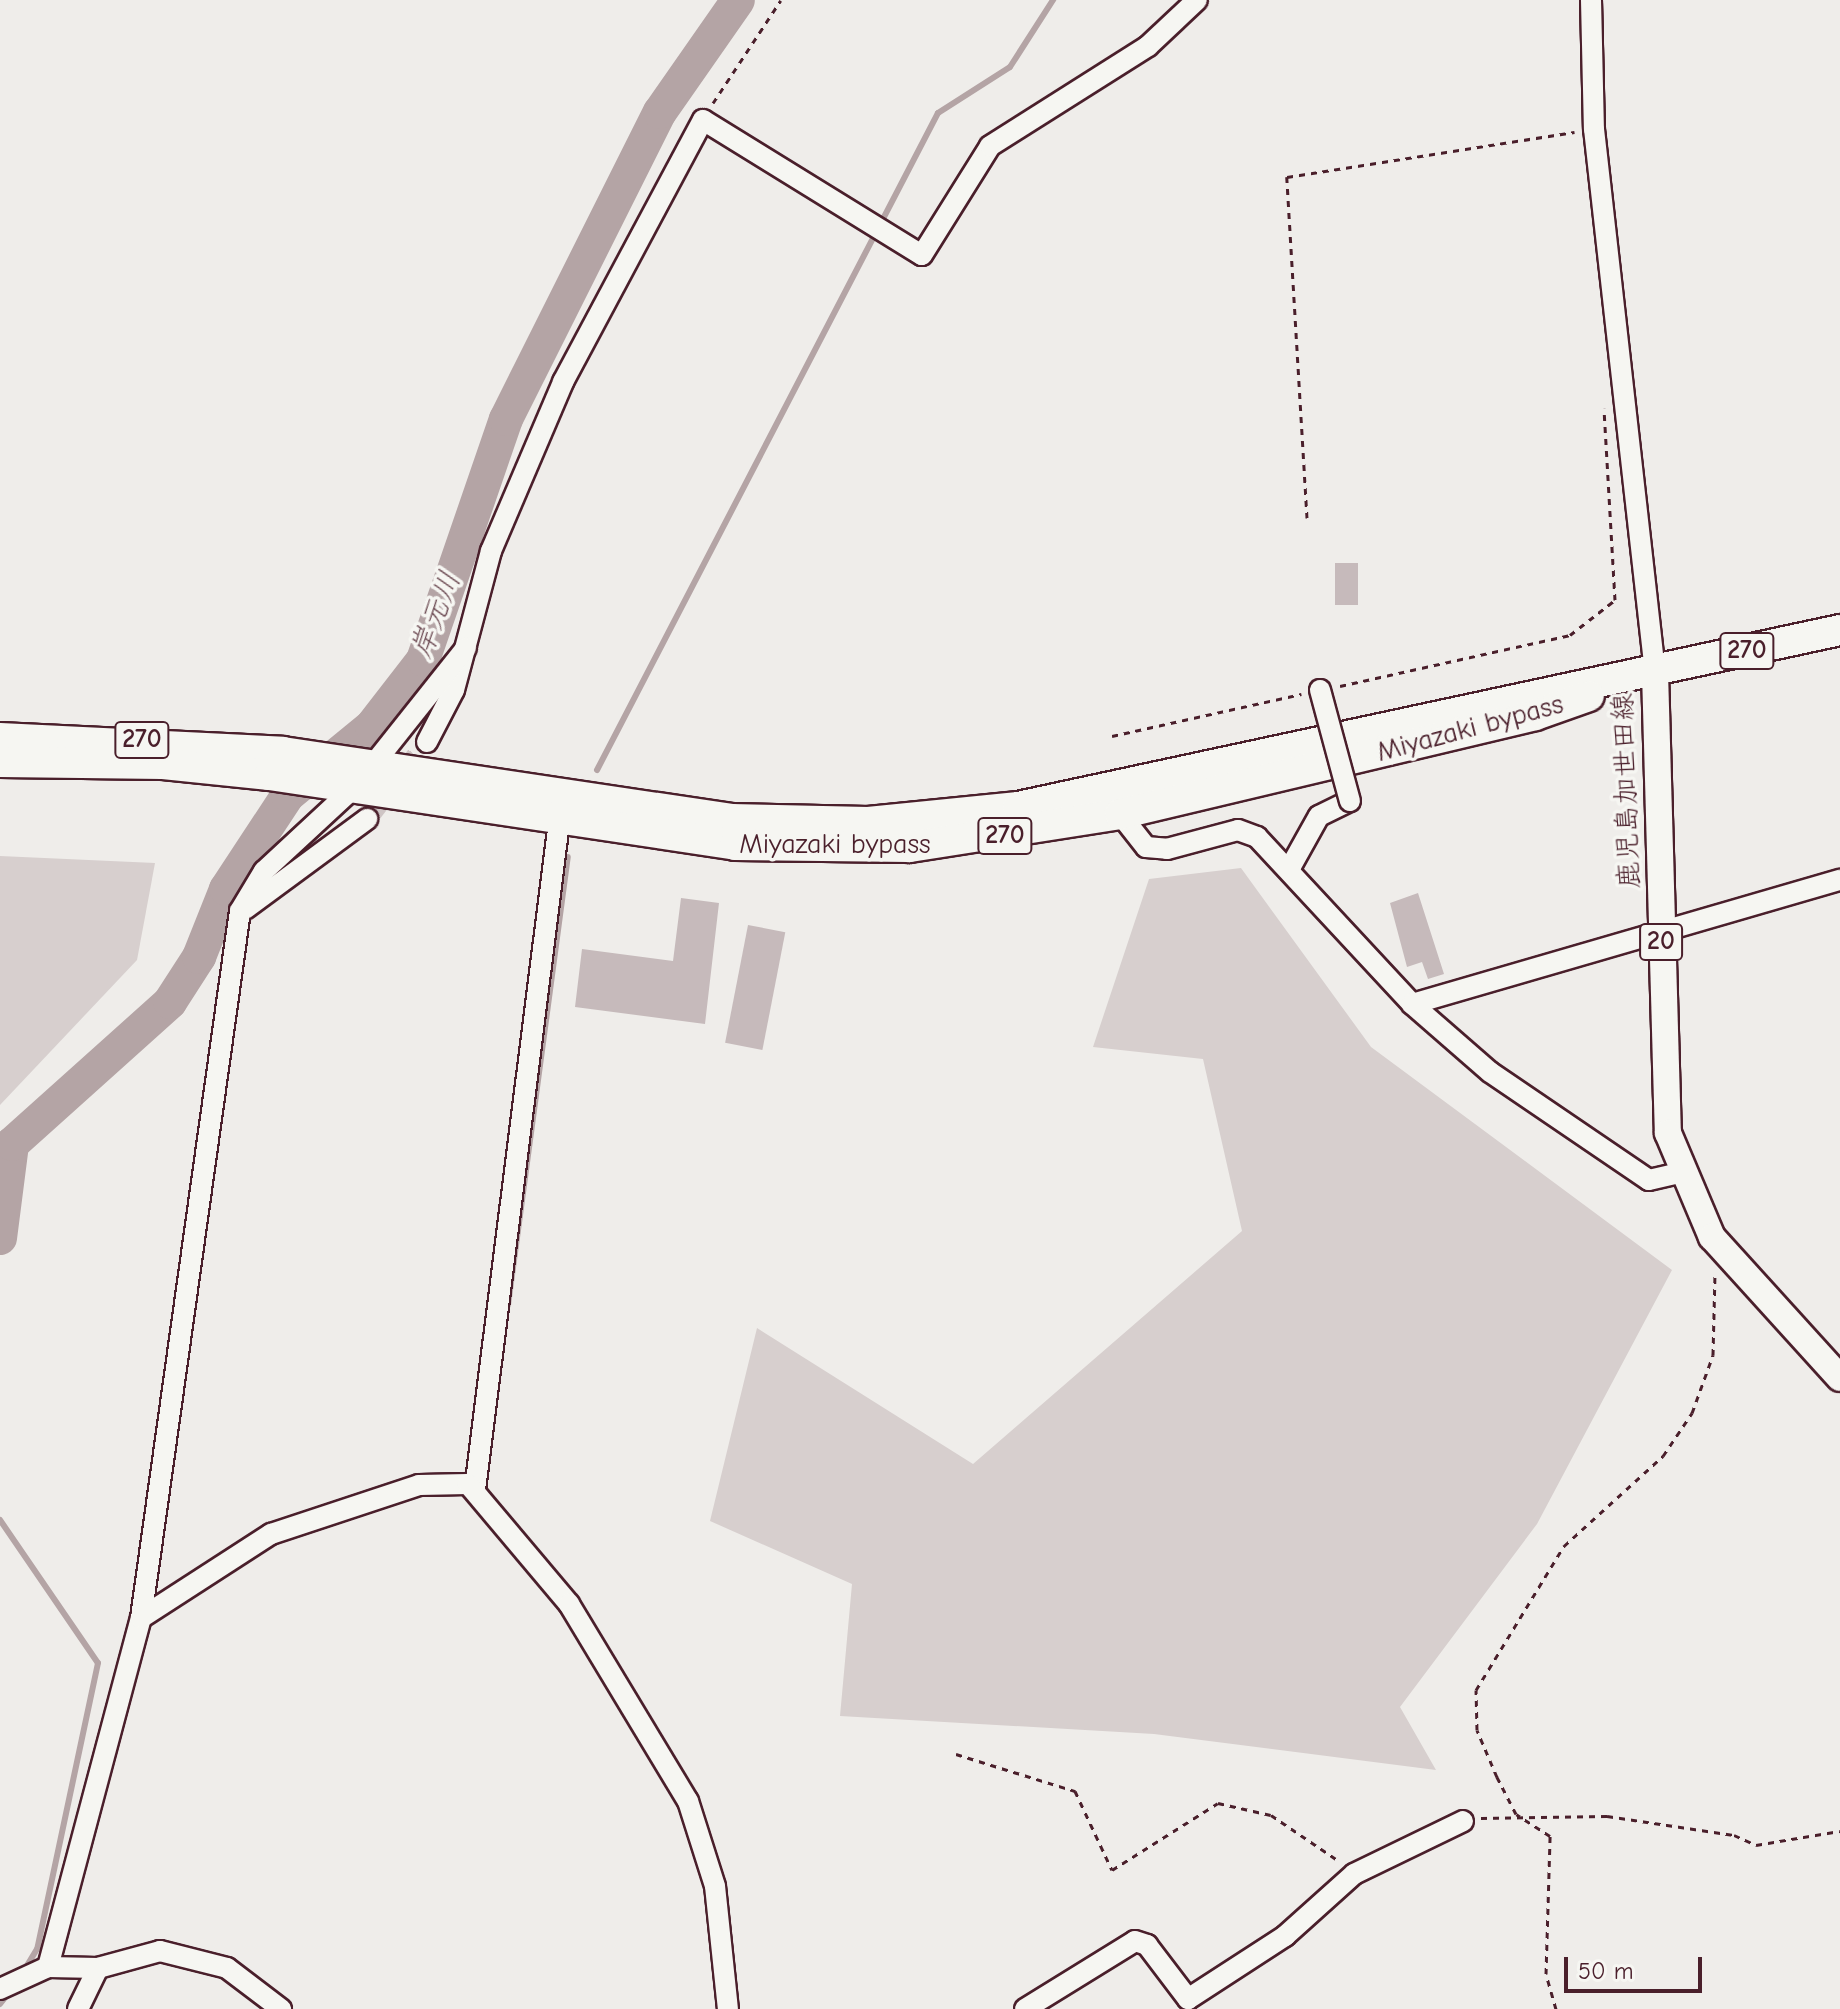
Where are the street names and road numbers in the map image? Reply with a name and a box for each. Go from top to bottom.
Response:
road number: 270 [1719,629,1775,673]
street label: Miyazaki bypass [1373,687,1567,769]
street label: 鹿児島加世田線 [1606,692,1646,890]
road number: 270 [114,718,170,762]
road number: 270 [977,814,1033,858]
street label: Miyazaki bypass [739,827,931,861]
road number: 20 [1639,920,1683,964]

